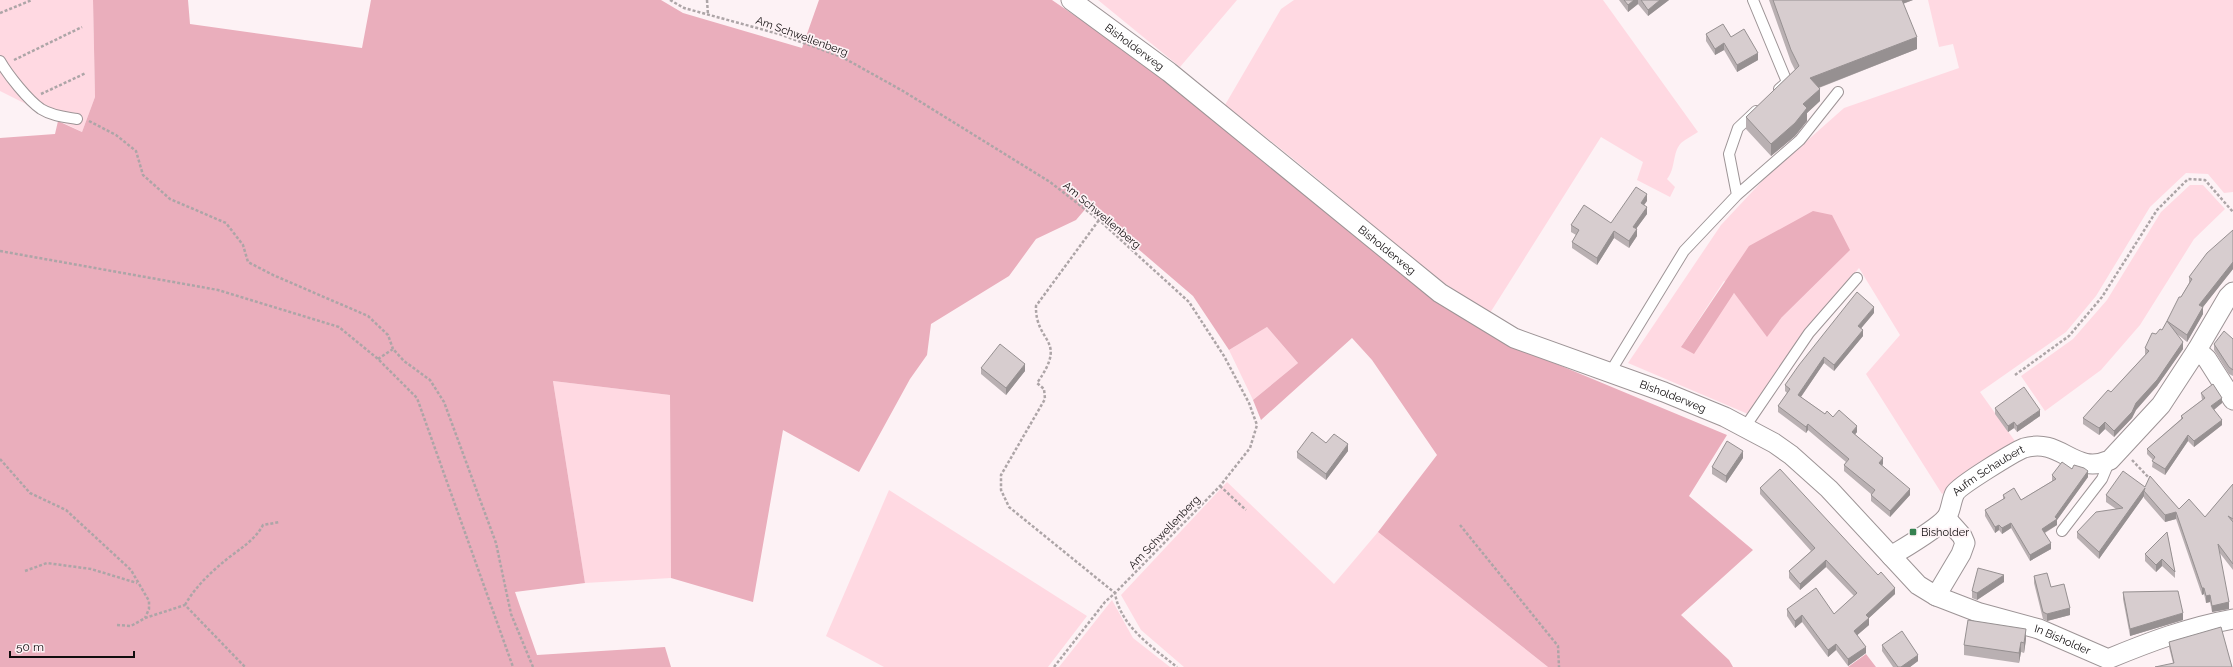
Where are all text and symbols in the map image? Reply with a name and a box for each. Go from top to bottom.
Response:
street label: Am Schwellenberg [754,14,850,59]
street label: Bisholderweg [1102,21,1167,73]
street label: Am Schwellenberg [1060,179,1143,252]
street label: Bisholderweg [1355,223,1418,277]
street label: Bisholderweg [1638,378,1708,415]
street label: Aufm Schaubert [1950,443,2027,499]
street label: Am Schwellenberg [1126,493,1203,572]
place label: Bisholder [1921,526,1969,539]
marker: Bisholder [1908,527,1918,537]
street label: In Bisholder [2033,622,2093,658]
scale bar [10,633,134,659]
text: 50 m [16,640,44,654]

